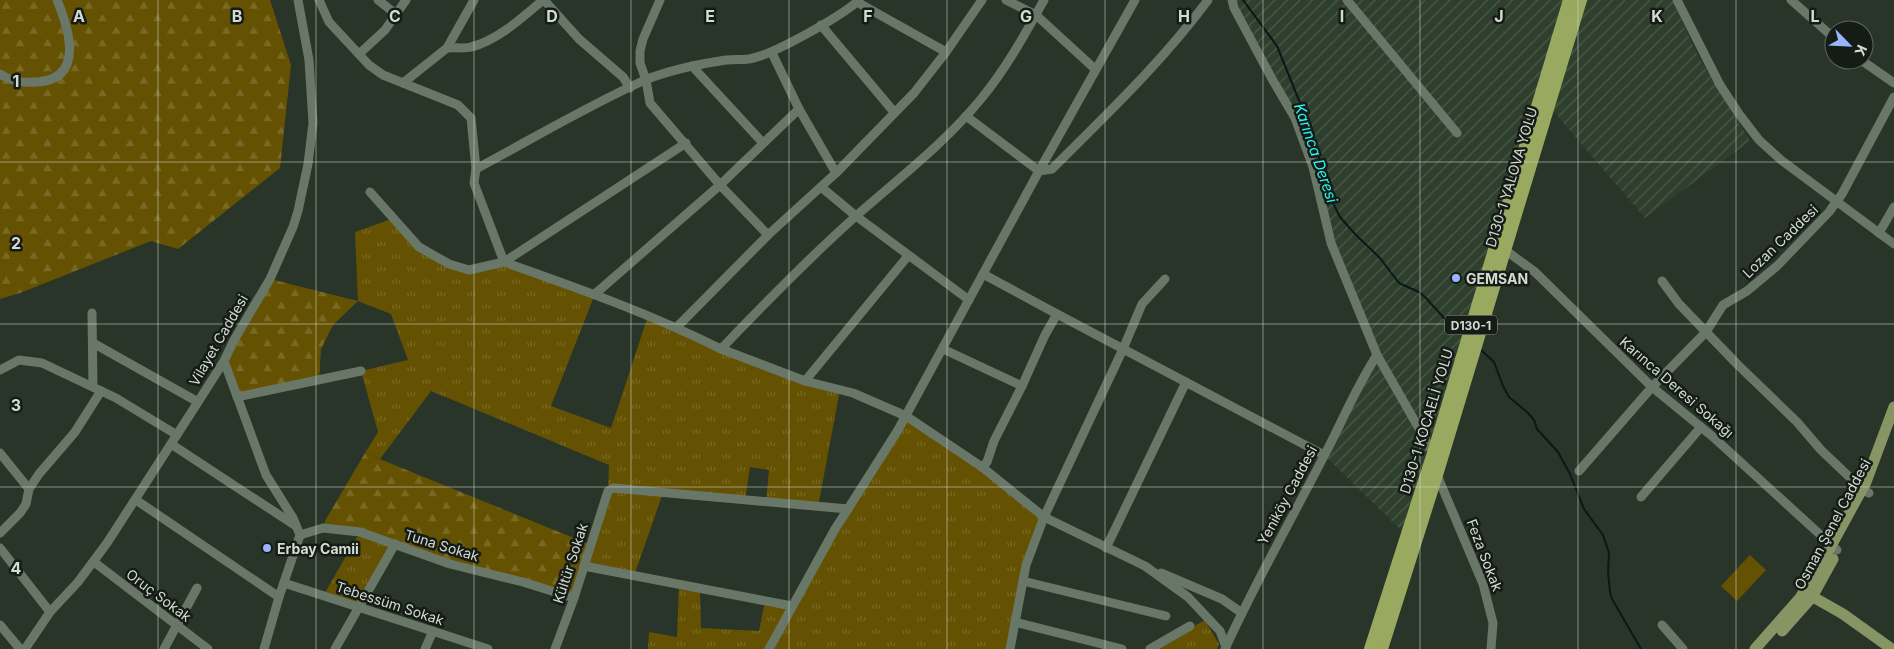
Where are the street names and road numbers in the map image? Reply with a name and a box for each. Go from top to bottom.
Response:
street label: D130-1 YALOVA YOLU [1482,105,1540,249]
street label: Lozan Caddesi [1739,201,1821,281]
street label: Vilayet Caddesi [185,291,251,389]
road number: D130-1 [1445,316,1497,334]
street label: Karınca Deresi Sokağı [1617,333,1737,441]
street label: D130-1 KOCAELİ YOLU [1396,346,1456,496]
street label: Yeniköy Caddesi [1254,443,1320,547]
street label: Osman Şenel Caddesi [1790,456,1874,592]
street label: Feza Sokak [1463,517,1507,594]
street label: Kültür Sokak [549,520,591,605]
street label: Tuna Sokak [403,526,482,564]
street label: Oruç Sokak [123,565,195,625]
street label: Tebessüm Sokak [334,578,447,629]

